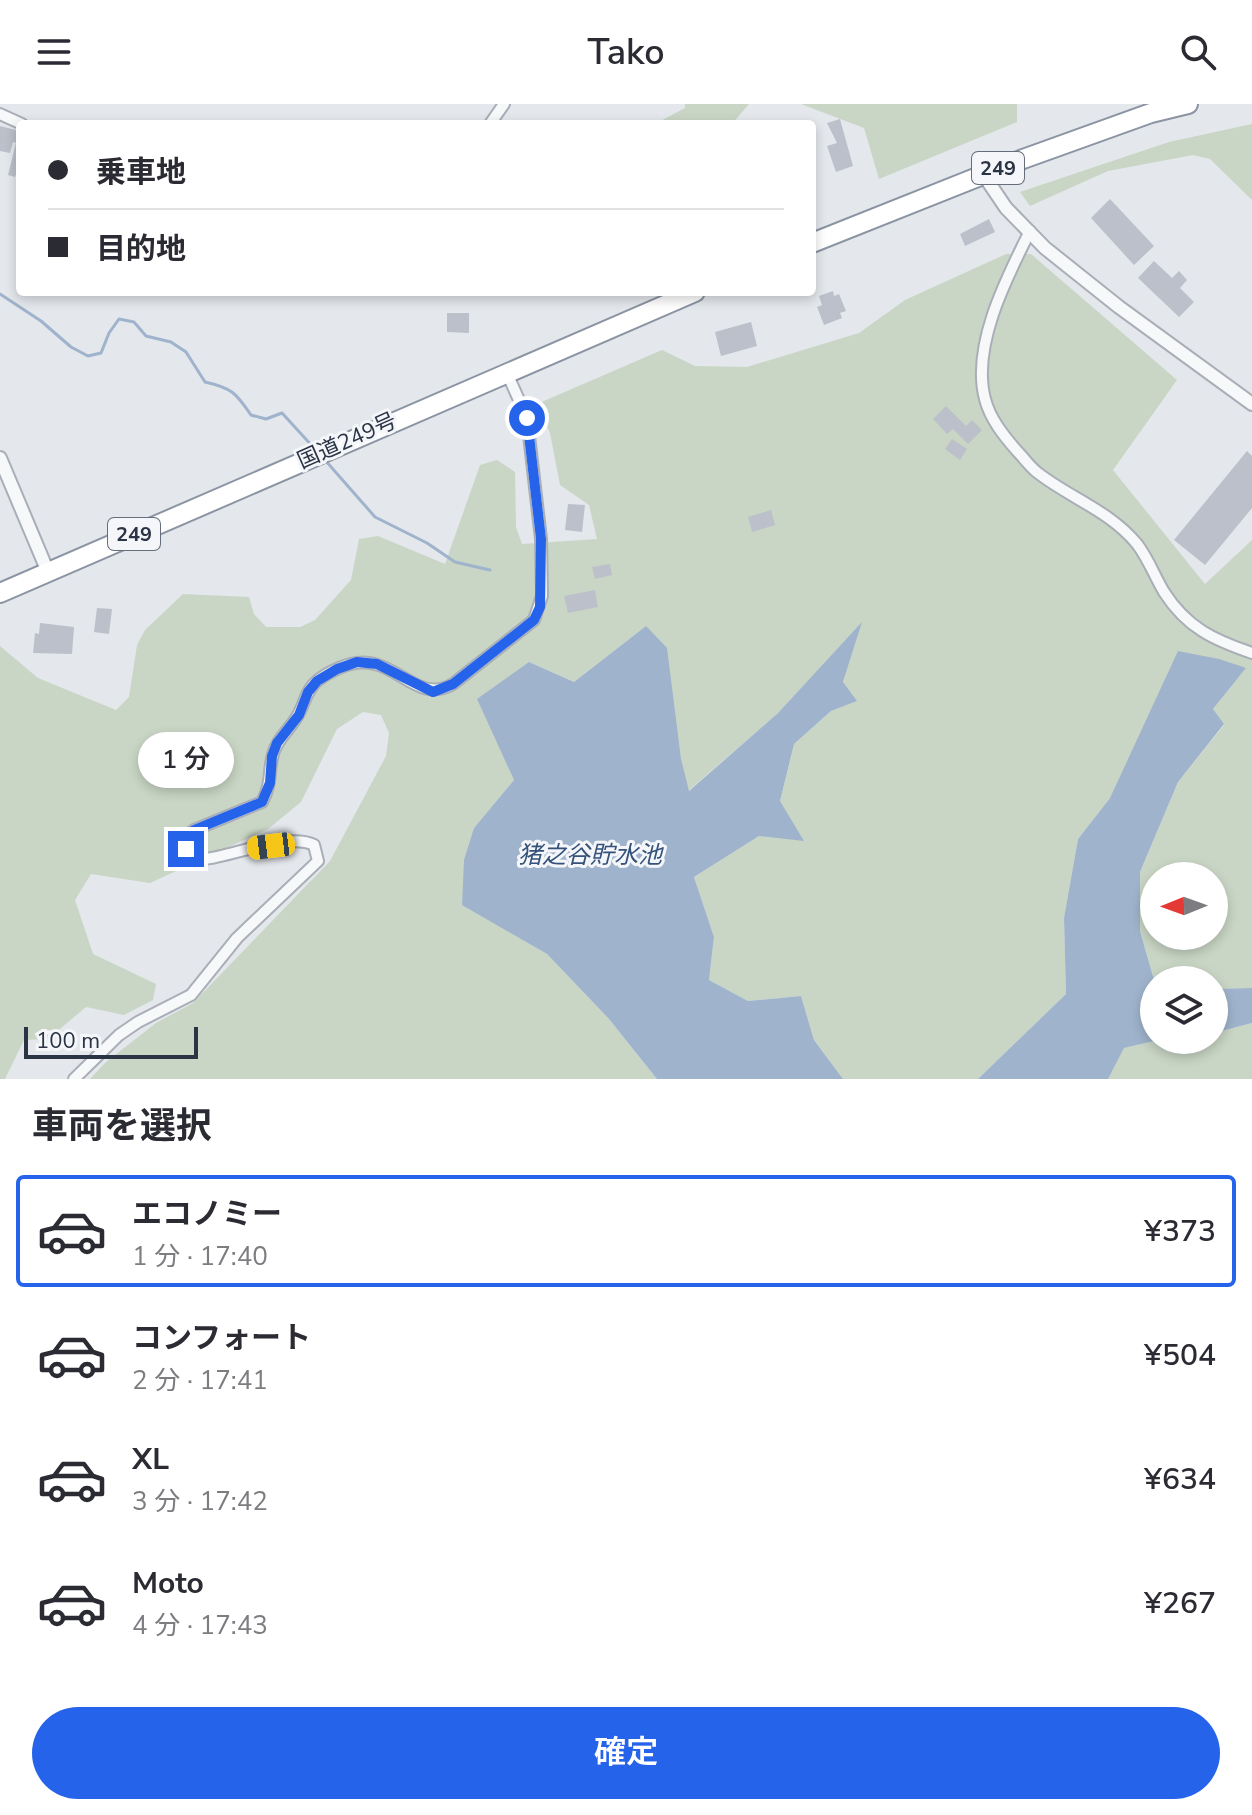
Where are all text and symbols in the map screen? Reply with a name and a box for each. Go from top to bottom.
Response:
text: Tako [587,28,665,77]
icon: menu [32,30,76,74]
icon: search [1176,30,1220,74]
text: 乗車地 [96,152,186,193]
road number: 249 [972,152,1024,184]
text: 目的地 [96,229,186,270]
route start [509,400,545,436]
street label: 国道249号 [293,406,401,476]
road number: 249 [108,518,160,550]
callout: 1 分 [138,733,234,789]
text: 1 分 [162,742,210,777]
route end [168,831,204,867]
car [246,831,296,861]
water label: 猪之谷貯水池 [518,839,664,871]
north arrow [1140,862,1228,950]
map controls [1140,862,1228,1054]
button: layers [1140,966,1228,1054]
scale bar [24,1023,198,1059]
text: 100 m [36,1026,100,1056]
text: 車両を選択 [32,1102,212,1151]
text: エコノミー [132,1194,282,1235]
icon: car [36,1195,108,1267]
text: ¥373 [1144,1211,1216,1252]
text: 1 分 · 17:40 [132,1239,268,1274]
text: コンフォート [132,1318,311,1359]
icon: car [36,1319,108,1391]
text: ¥504 [1144,1335,1216,1376]
text: 2 分 · 17:41 [132,1363,268,1398]
text: XL [132,1439,169,1480]
icon: car [36,1443,108,1515]
text: ¥634 [1144,1459,1216,1500]
text: 3 分 · 17:42 [132,1484,268,1519]
text: Moto [132,1563,204,1604]
icon: car [36,1567,108,1639]
text: ¥267 [1144,1583,1216,1624]
text: 4 分 · 17:43 [132,1608,268,1643]
button: 確定 [32,1707,1220,1799]

